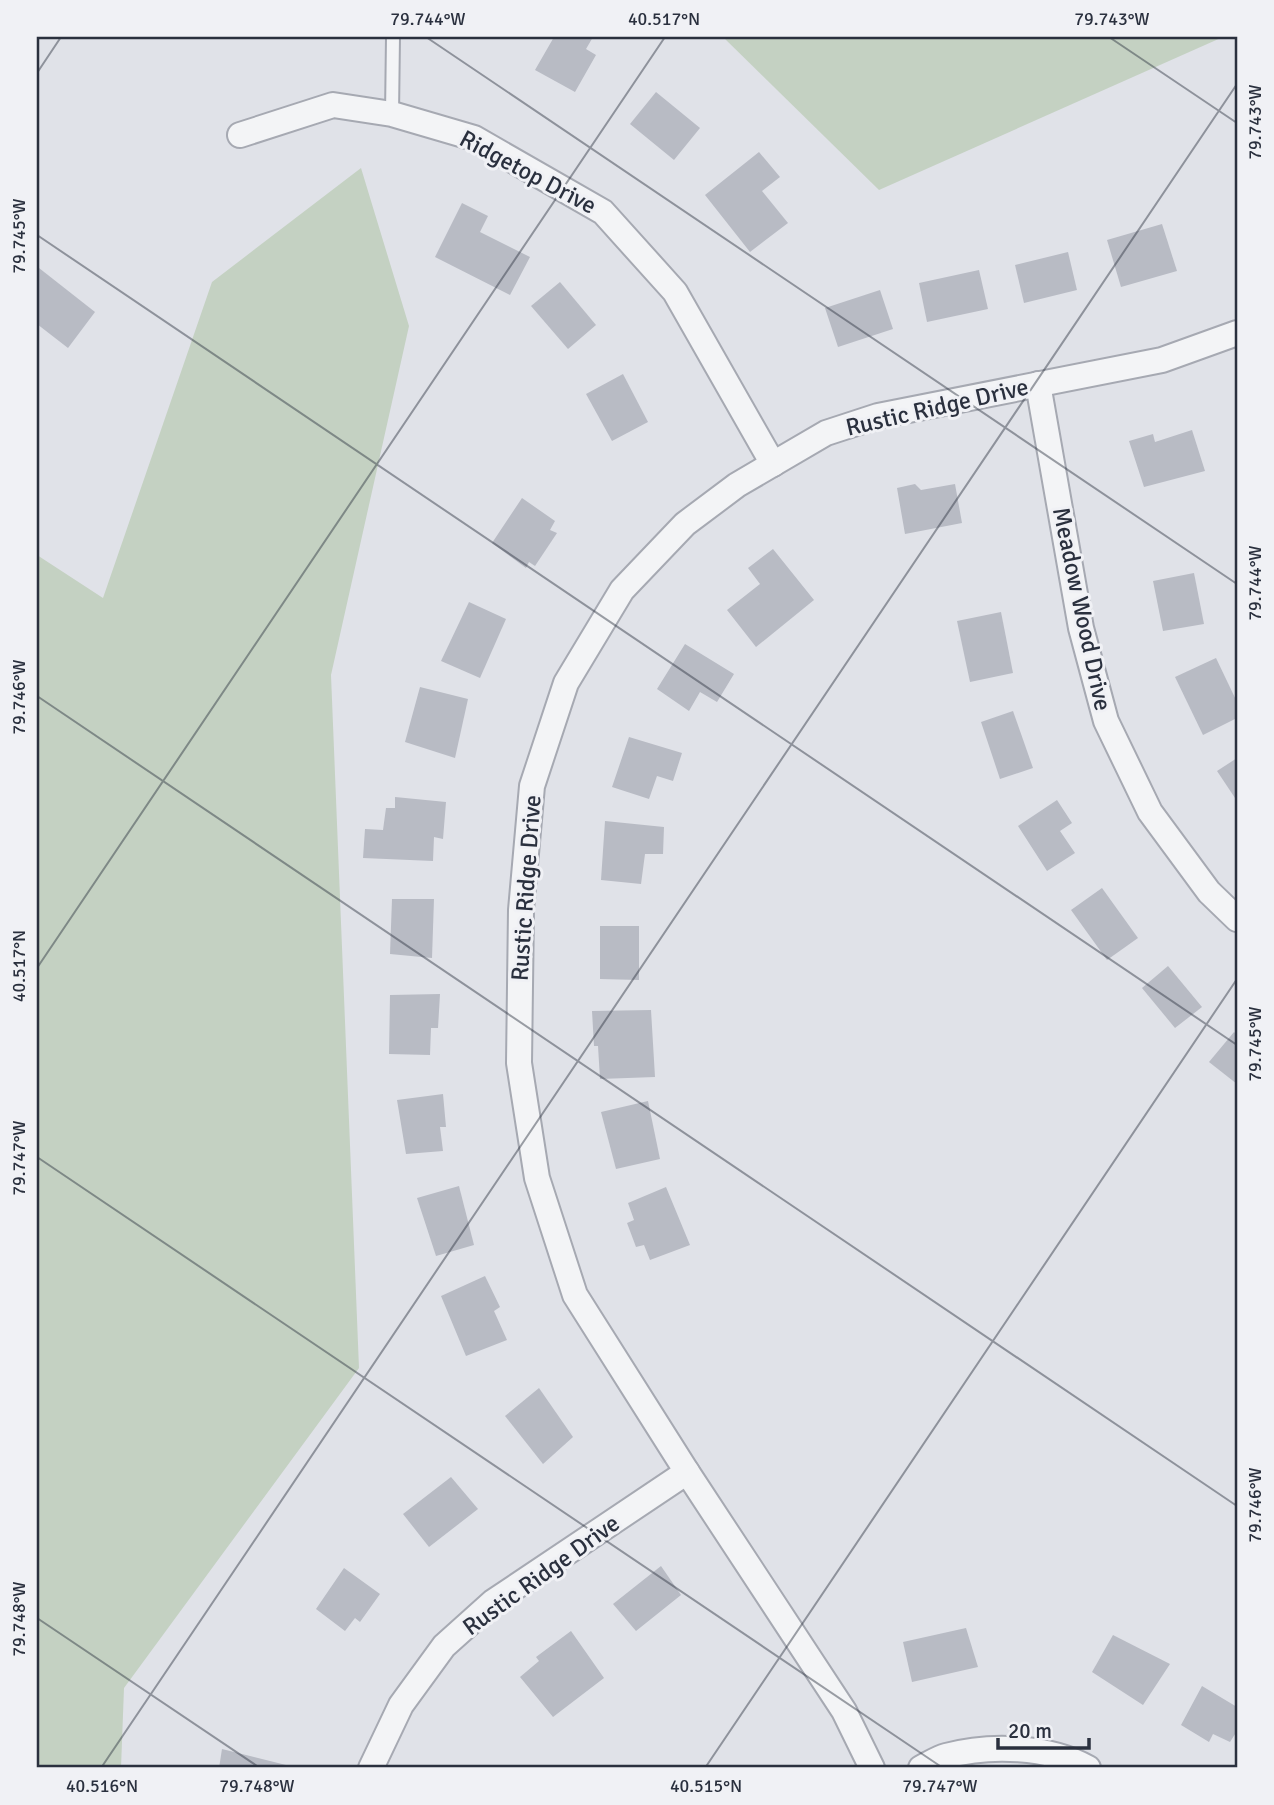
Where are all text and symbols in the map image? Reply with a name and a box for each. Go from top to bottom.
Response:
text: 79.744°W [390,8,466,30]
text: 40.517°N [628,8,700,30]
text: 79.743°W [1074,8,1150,30]
text: 79.743°W [1244,84,1266,160]
street label: Ridgetop Drive [454,123,602,221]
text: 79.745°W [8,198,30,274]
street label: Rustic Ridge Drive [843,371,1031,443]
street label: Meadow Wood Drive [1046,505,1118,713]
text: 79.744°W [1244,545,1266,621]
text: 79.746°W [8,659,30,735]
street label: Rustic Ridge Drive [505,794,547,982]
text: 40.517°N [8,930,30,1002]
text: 79.745°W [1244,1006,1266,1082]
text: 79.747°W [8,1120,30,1196]
text: 79.746°W [1244,1467,1266,1543]
street label: Rustic Ridge Drive [457,1508,625,1642]
text: 79.748°W [8,1581,30,1657]
scale bar [998,1707,1088,1751]
text: 20 m [1008,1718,1052,1744]
text: 40.516°N [66,1775,138,1797]
text: 79.748°W [219,1775,295,1797]
text: 40.515°N [670,1775,742,1797]
text: 79.747°W [902,1775,978,1797]

